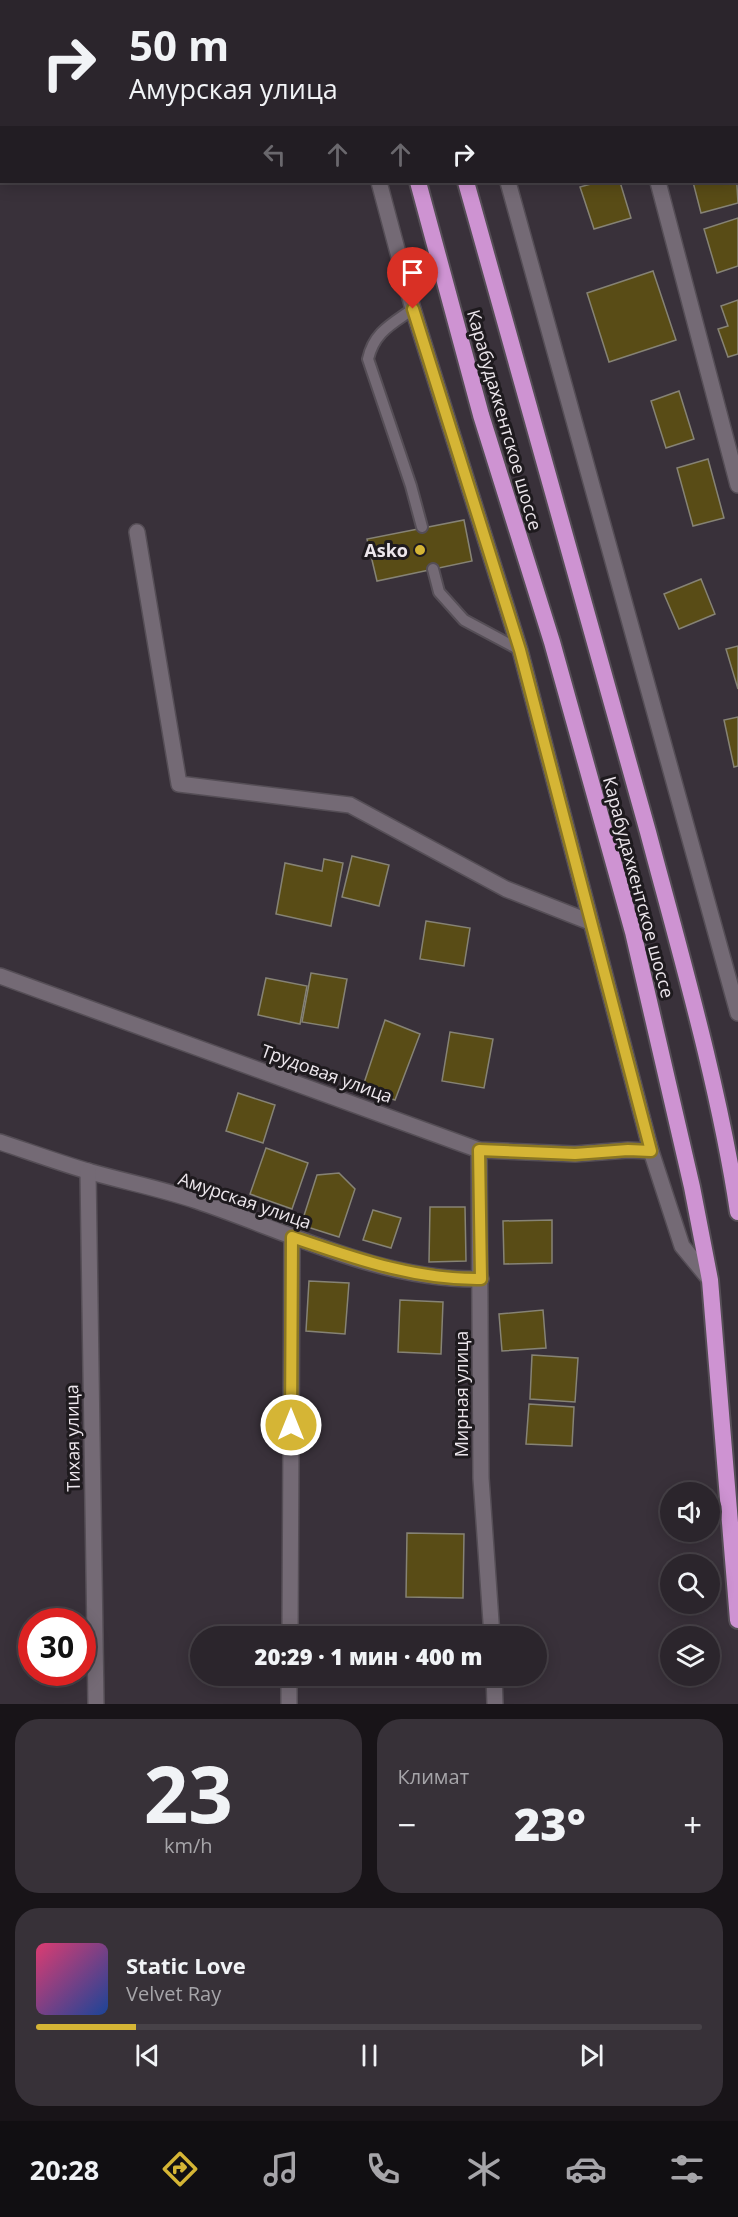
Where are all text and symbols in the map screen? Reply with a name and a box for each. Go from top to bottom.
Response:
text: 50 m [129,16,229,73]
icon: right [30,24,108,102]
text: Амурская улица [129,70,338,107]
icon: left [258,138,291,171]
icon: ahead [321,138,354,171]
icon: ahead [384,138,417,171]
icon: right [447,138,480,171]
pin [387,247,438,309]
icon: arrive [396,256,429,289]
street label: Карабудахкентское шоссе [462,307,548,533]
place label: Asko [364,538,408,562]
marker: Asko [413,543,427,557]
street label: Карабудахкентское шоссе [598,774,680,1000]
street label: Трудовая улица [258,1038,396,1108]
street label: Амурская улица [175,1166,315,1234]
street label: Мирная улица [449,1331,473,1457]
street label: Тихая улица [59,1384,85,1492]
position arrow [259,1393,323,1457]
map controls [660,1482,720,1686]
button: sound [660,1482,720,1542]
button: search [660,1554,720,1614]
speed limit sign: 30 [18,1608,96,1686]
button: layers [660,1626,720,1686]
text: 20:29 · 1 мин · 400 m [255,1641,482,1671]
text: 23 [144,1740,233,1846]
text: Климат [398,1763,469,1790]
text: 23° [514,1793,586,1854]
text: − [398,1802,416,1847]
text: + [683,1802,702,1847]
text: km/h [164,1832,213,1859]
text: Static Love [126,1950,246,1980]
text: Velvet Ray [126,1980,221,2007]
icon: previous [131,2039,164,2072]
icon: pause [353,2039,386,2072]
icon: next [575,2039,608,2072]
icon: directions [159,2148,201,2190]
icon: music [260,2148,302,2190]
icon: phone [362,2148,404,2190]
icon: climate [463,2148,505,2190]
icon: car [565,2148,607,2190]
icon: filters [666,2148,708,2190]
text: 20:28 [30,2151,99,2188]

